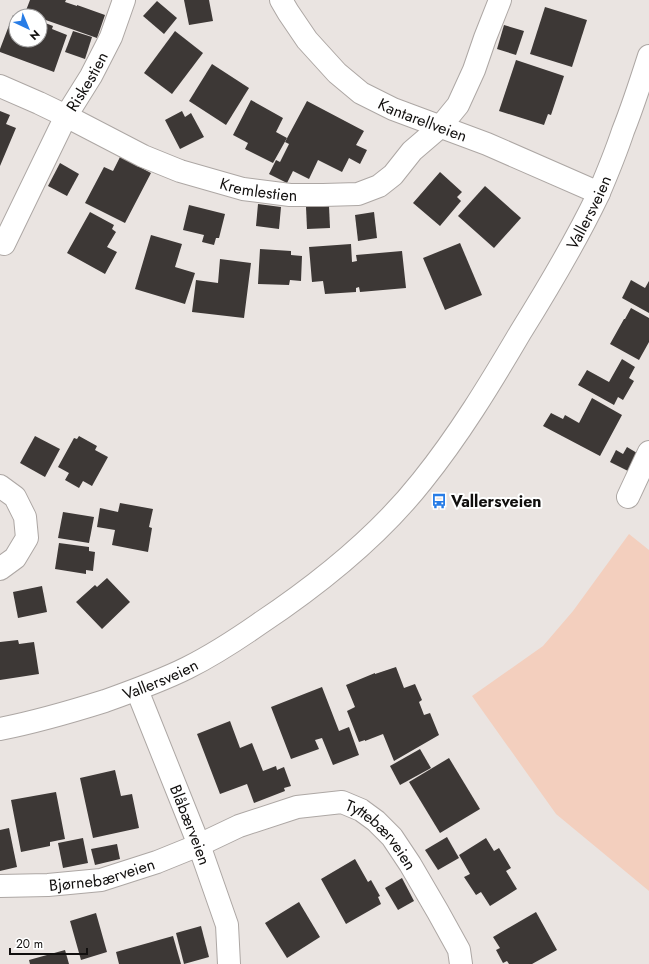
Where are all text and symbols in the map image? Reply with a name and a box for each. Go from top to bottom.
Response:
north arrow [8,8,48,48]
text: N [26,26,44,44]
street label: Riskestien [61,48,114,116]
street label: Kantarellveien [374,92,470,148]
street label: Kremlestien [217,172,297,207]
street label: Vallersveien [561,172,617,254]
place label: Vallersveien [450,490,542,513]
bus stop icon: Vallersveien [430,492,448,510]
street label: Vallersveien [119,653,202,706]
street label: Blåbærveien [164,781,216,868]
street label: Tyttebærveien [342,794,422,874]
street label: Bjørnebærveien [48,852,158,897]
scale bar [10,930,87,956]
text: 20 m [16,935,43,953]

